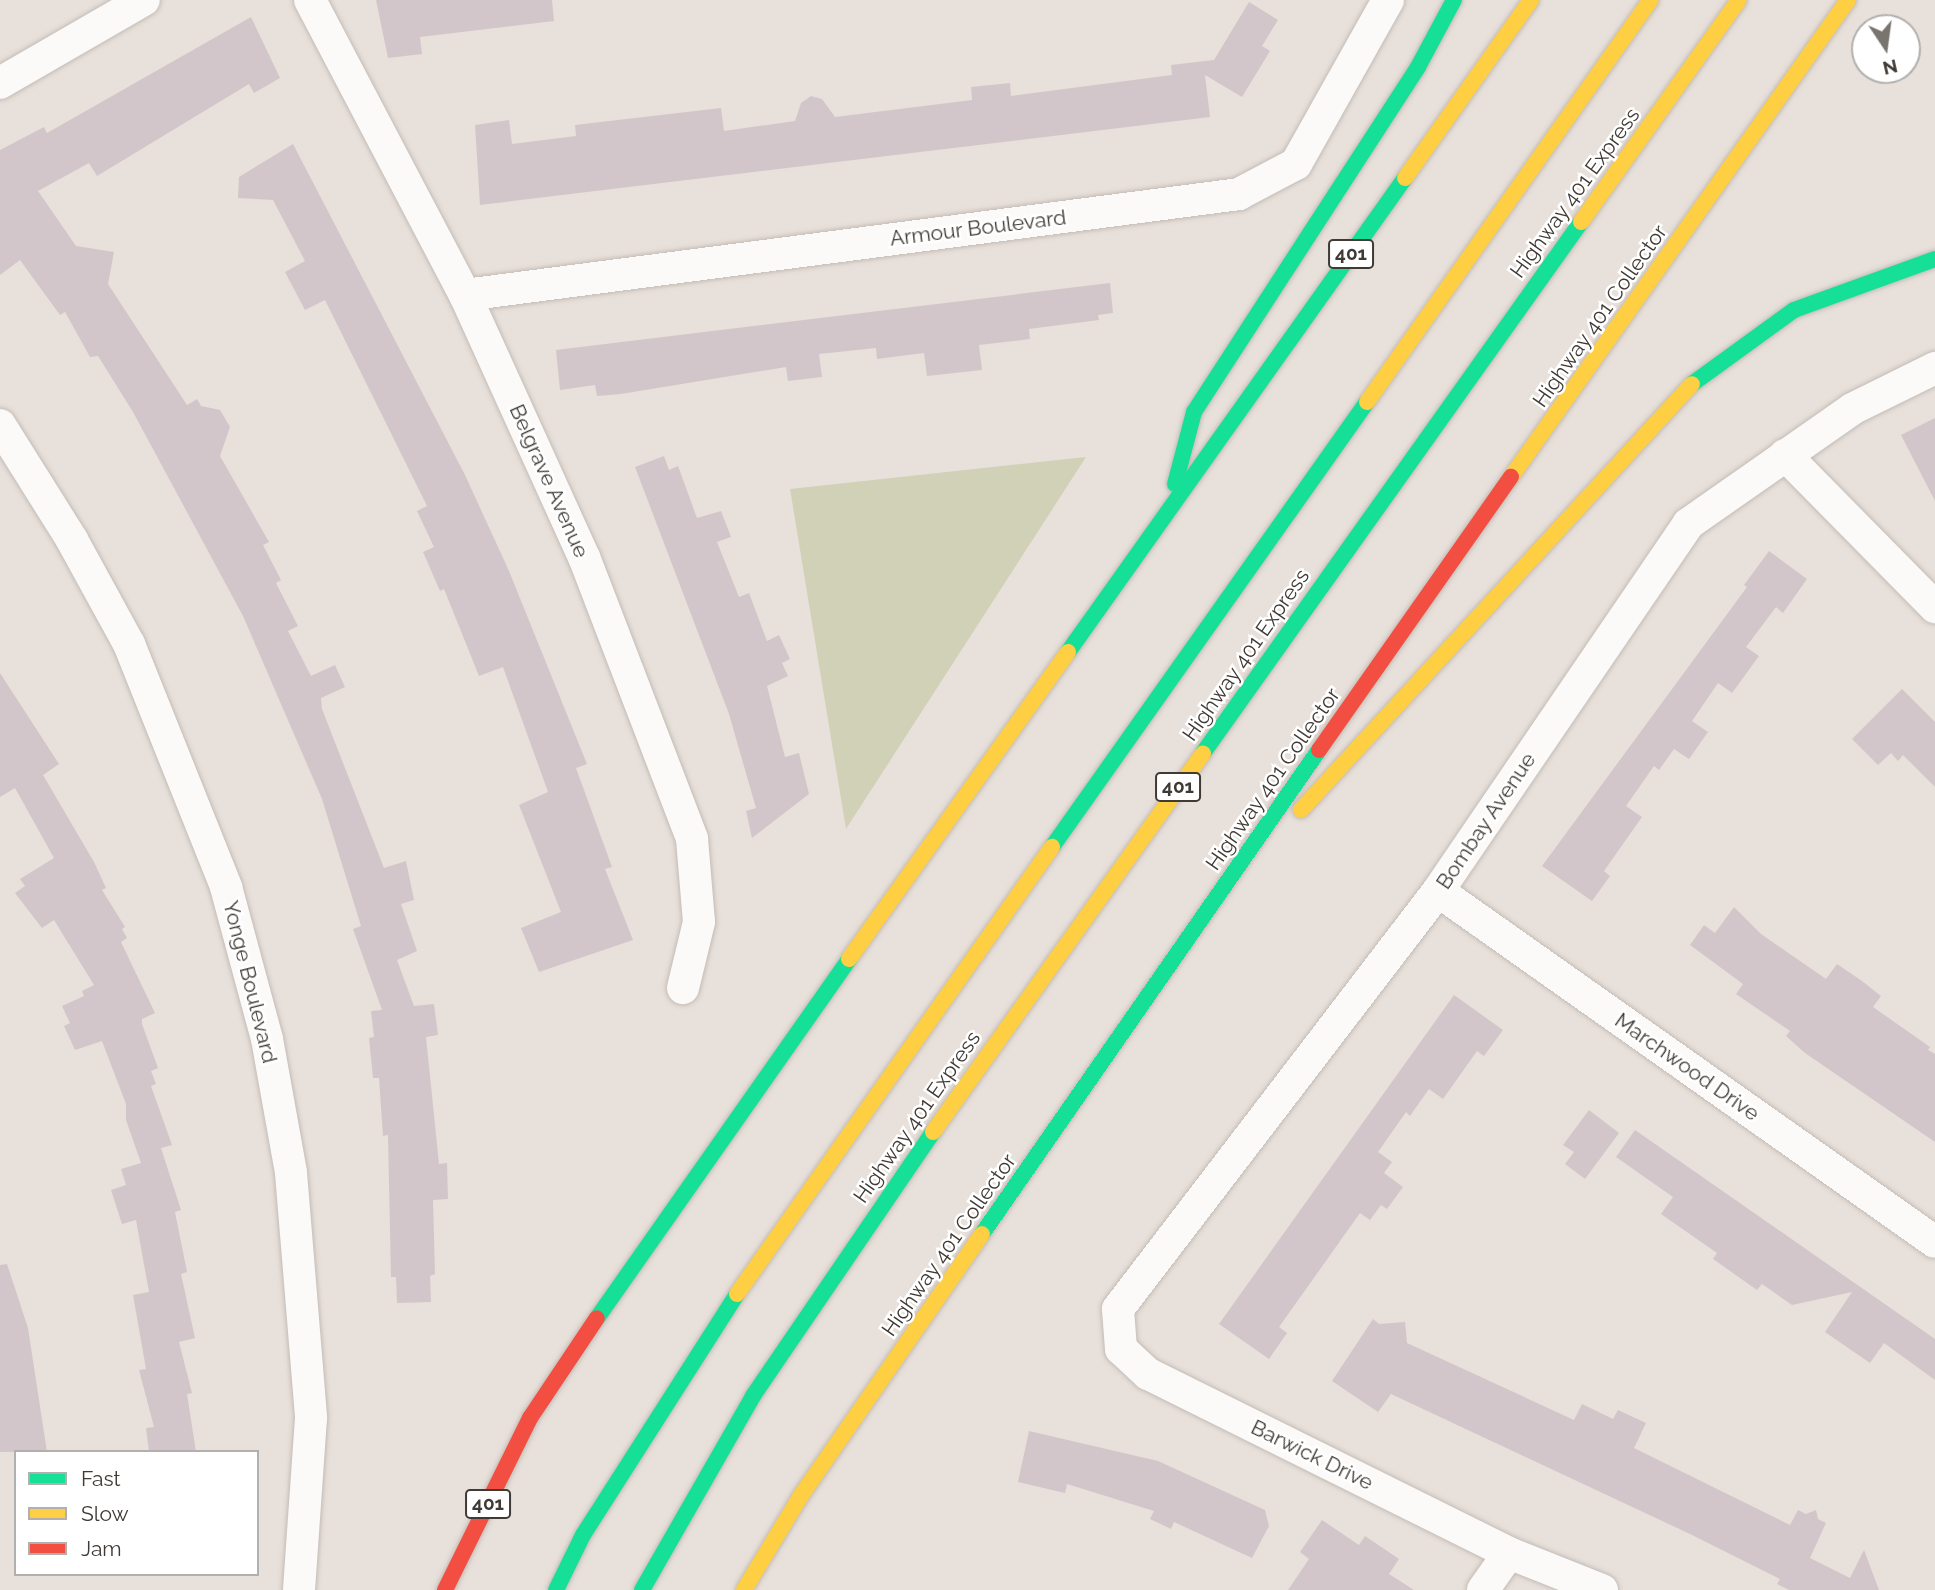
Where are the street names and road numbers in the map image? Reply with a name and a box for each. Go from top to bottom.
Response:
street label: Highway 401 Express [1505,103,1645,283]
street label: Armour Boulevard [888,205,1068,251]
street label: Highway 401 Collector [1527,220,1673,412]
road number: 401 [1326,238,1376,270]
street label: Belgrave Avenue [504,400,594,562]
street label: Highway 401 Express [1177,564,1315,746]
street label: Highway 401 Collector [1200,683,1346,875]
street label: Bombay Avenue [1431,748,1541,894]
road number: 401 [1154,772,1202,802]
street label: Yonge Boulevard [218,898,282,1066]
street label: Marchwood Drive [1610,1008,1764,1126]
street label: Highway 401 Express [848,1026,986,1208]
street label: Highway 401 Collector [876,1149,1022,1341]
street label: Barwick Drive [1247,1415,1377,1495]
road number: 401 [463,1488,512,1520]

